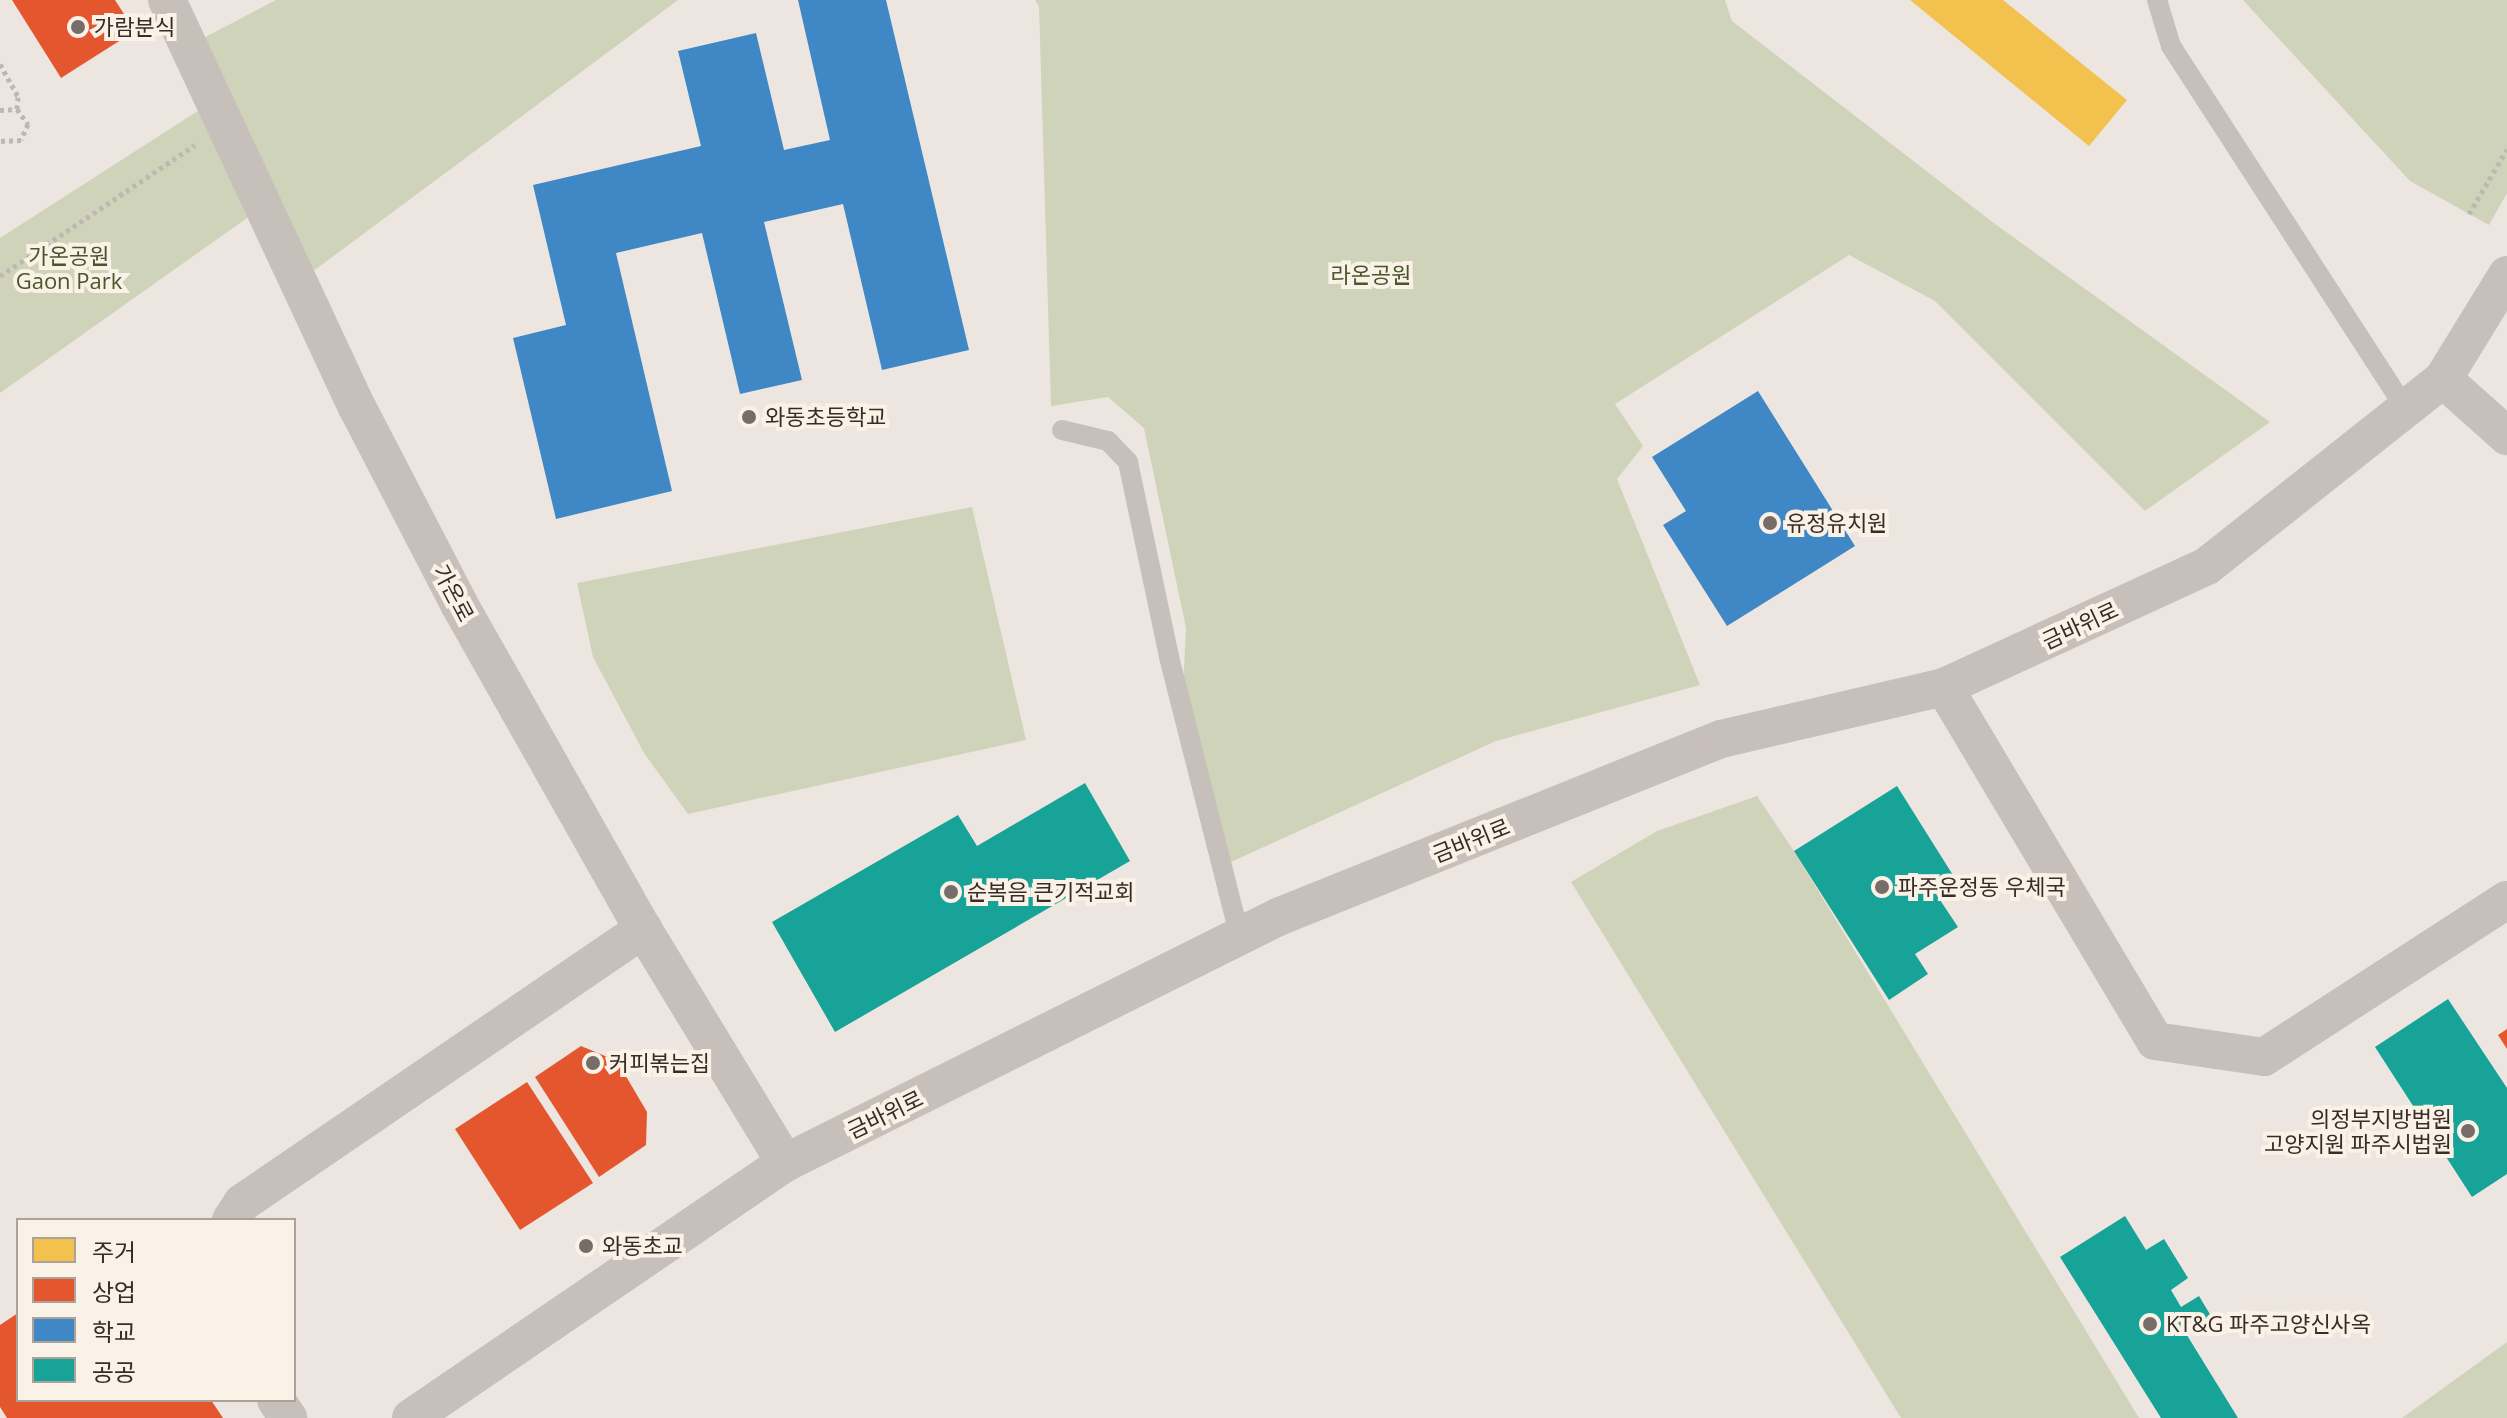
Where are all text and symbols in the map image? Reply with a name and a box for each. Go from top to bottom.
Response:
place label: 가람분식 [94,14,175,40]
marker: 가람분식 [69,18,87,36]
park label: 가온공원 Gaon Park [16,242,122,294]
park label: 라온공원 [1331,262,1411,288]
place label: 와동초등학교 [765,404,886,430]
marker: 와동초등학교 [740,408,758,426]
place label: 유정유치원 [1786,510,1887,536]
marker: 유정유치원 [1761,514,1779,532]
street label: 가온로 [428,560,480,626]
street label: 금바위로 [2038,596,2122,654]
street label: 금바위로 [1429,813,1513,867]
place label: 파주운정동 우체국 [1898,874,2066,900]
marker: 파주운정동 우체국 [1873,878,1891,896]
place label: 순복음 큰기적교회 [967,879,1135,905]
marker: 순복음 큰기적교회 [942,883,960,901]
place label: 커피볶는집 [609,1050,710,1076]
marker: 커피볶는집 [584,1054,602,1072]
street label: 금바위로 [843,1084,927,1144]
place label: 의정부지방법원 고양지원 파주시법원 [2264,1105,2452,1156]
marker: 의정부지방법원 고양지원 파주시법원 [2459,1122,2477,1140]
legend [16,1218,296,1402]
place label: 와동초교 [602,1233,683,1259]
text: 주거 [92,1235,136,1268]
marker: 와동초교 [577,1237,595,1255]
text: 상업 [92,1275,136,1308]
place label: KT&G 파주고양신사옥 [2166,1311,2371,1337]
text: 학교 [92,1315,136,1348]
marker: KT&G 파주고양신사옥 [2141,1315,2159,1333]
text: 공공 [92,1355,136,1388]

